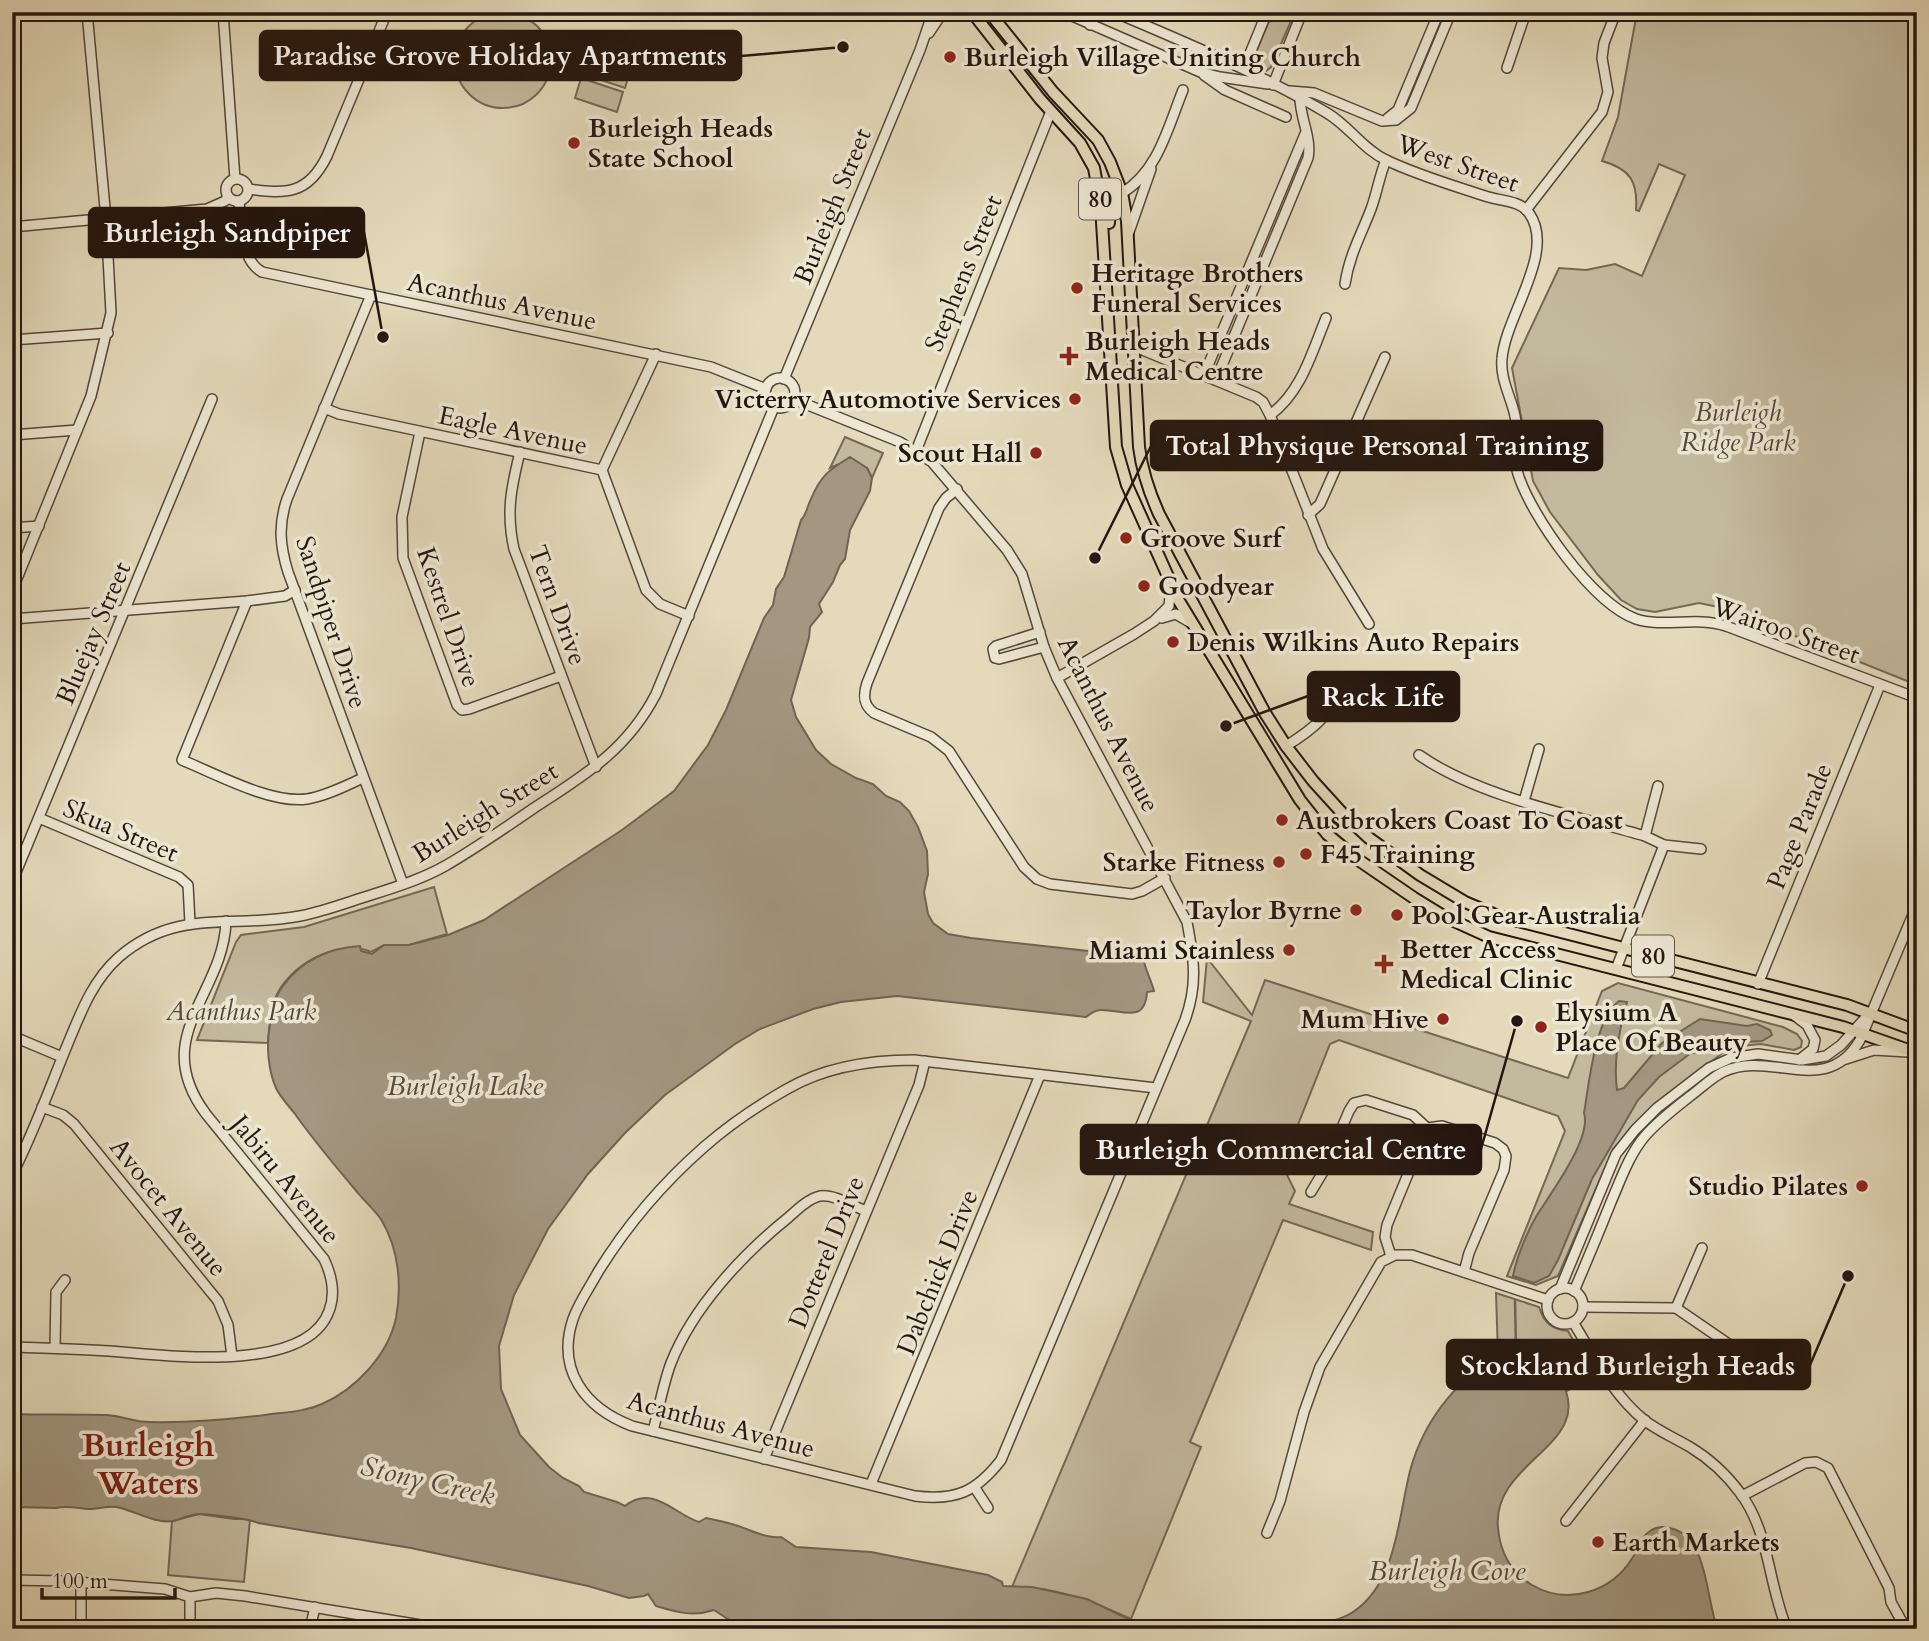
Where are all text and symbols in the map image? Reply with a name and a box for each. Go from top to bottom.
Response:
callout: Paradise Grove Holiday Apartments [260,31,741,80]
text: Paradise Grove Holiday Apartments [273,37,727,75]
place label: Burleigh Village Uniting Church [964,40,1361,75]
marker: Burleigh Village Uniting Church [942,49,958,65]
place label: Burleigh Heads State School [588,111,773,176]
street label: Burleigh Street [785,123,880,289]
street label: West Street [1391,126,1524,201]
marker: Burleigh Heads State School [566,135,582,151]
road number: 80 [1079,178,1121,219]
street label: Stephens Street [916,190,1011,357]
callout: Burleigh Sandpiper [89,208,364,257]
text: Burleigh Sandpiper [103,214,351,252]
place label: Heritage Brothers Funeral Services [1091,256,1303,321]
street label: Acanthus Avenue [404,264,600,339]
marker: Heritage Brothers Funeral Services [1069,280,1085,296]
place label: Burleigh Heads Medical Centre [1085,324,1270,389]
marker: Burleigh Heads Medical Centre [1059,346,1079,366]
place label: Victerry Automotive Services [714,382,1061,417]
marker: Victerry Automotive Services [1067,391,1083,407]
park label: Burleigh Ridge Park [1680,395,1796,460]
street label: Eagle Avenue [435,398,591,463]
callout: Total Physique Personal Training [1151,421,1602,470]
text: Total Physique Personal Training [1165,427,1589,465]
place label: Scout Hall [898,436,1022,471]
marker: Scout Hall [1028,445,1044,461]
place label: Groove Surf [1140,521,1285,556]
marker: Groove Surf [1118,530,1134,546]
street label: Sandpiper Drive [287,532,376,713]
street label: Tern Drive [520,540,595,670]
street label: Kestrel Drive [408,543,489,692]
street label: Bluejay Street [48,556,139,710]
place label: Goodyear [1158,569,1275,604]
marker: Goodyear [1136,578,1152,594]
street label: Wairoo Street [1706,588,1865,672]
place label: Denis Wilkins Auto Repairs [1187,625,1519,660]
street label: Acanthus Avenue [1049,630,1168,818]
marker: Denis Wilkins Auto Repairs [1165,634,1181,650]
callout: Rack Life [1308,672,1459,721]
text: Rack Life [1321,678,1445,716]
street label: Burleigh Street [406,754,565,871]
street label: Page Parade [1758,758,1841,894]
street label: Skua Street [58,791,184,870]
place label: Austbrokers Coast To Coast [1296,803,1623,838]
marker: Austbrokers Coast To Coast [1274,812,1290,828]
place label: F45 Training [1320,837,1475,872]
place label: Starke Fitness [1103,845,1265,880]
marker: F45 Training [1298,846,1314,862]
marker: Starke Fitness [1271,854,1287,870]
place label: Taylor Byrne [1186,893,1342,928]
place label: Pool Gear Australia [1411,898,1641,933]
marker: Taylor Byrne [1348,902,1364,918]
marker: Pool Gear Australia [1389,907,1405,923]
place label: Better Access Medical Clinic [1400,932,1573,997]
place label: Miami Stainless [1089,933,1275,968]
road number: 80 [1632,936,1674,976]
marker: Miami Stainless [1281,942,1297,958]
marker: Better Access Medical Clinic [1374,954,1394,974]
park label: Acanthus Park [165,994,316,1029]
place label: Elysium A Place Of Beauty [1555,995,1747,1060]
place label: Mum Hive [1301,1002,1429,1037]
marker: Mum Hive [1435,1011,1451,1027]
marker: Elysium A Place Of Beauty [1533,1019,1549,1035]
water label: Burleigh Lake [387,1067,543,1105]
street label: Jabiru Avenue [220,1104,348,1251]
callout: Burleigh Commercial Centre [1081,1125,1481,1174]
street label: Avocet Avenue [102,1131,235,1284]
text: Burleigh Commercial Centre [1095,1131,1467,1169]
place label: Studio Pilates [1688,1169,1848,1204]
street label: Dotterel Drive [780,1171,873,1333]
marker: Studio Pilates [1854,1178,1870,1194]
street label: Dabchick Drive [888,1184,987,1360]
callout: Stockland Burleigh Heads [1447,1340,1810,1389]
text: Stockland Burleigh Heads [1461,1347,1795,1385]
street label: Acanthus Avenue [623,1383,819,1466]
district label: Burleigh Waters [81,1423,215,1506]
water label: Stony Creek [357,1447,499,1515]
place label: Earth Markets [1612,1525,1780,1560]
marker: Earth Markets [1590,1534,1606,1550]
water label: Burleigh Cove [1369,1552,1526,1590]
scale bar [42,1557,175,1601]
text: 100 m [52,1567,108,1596]

